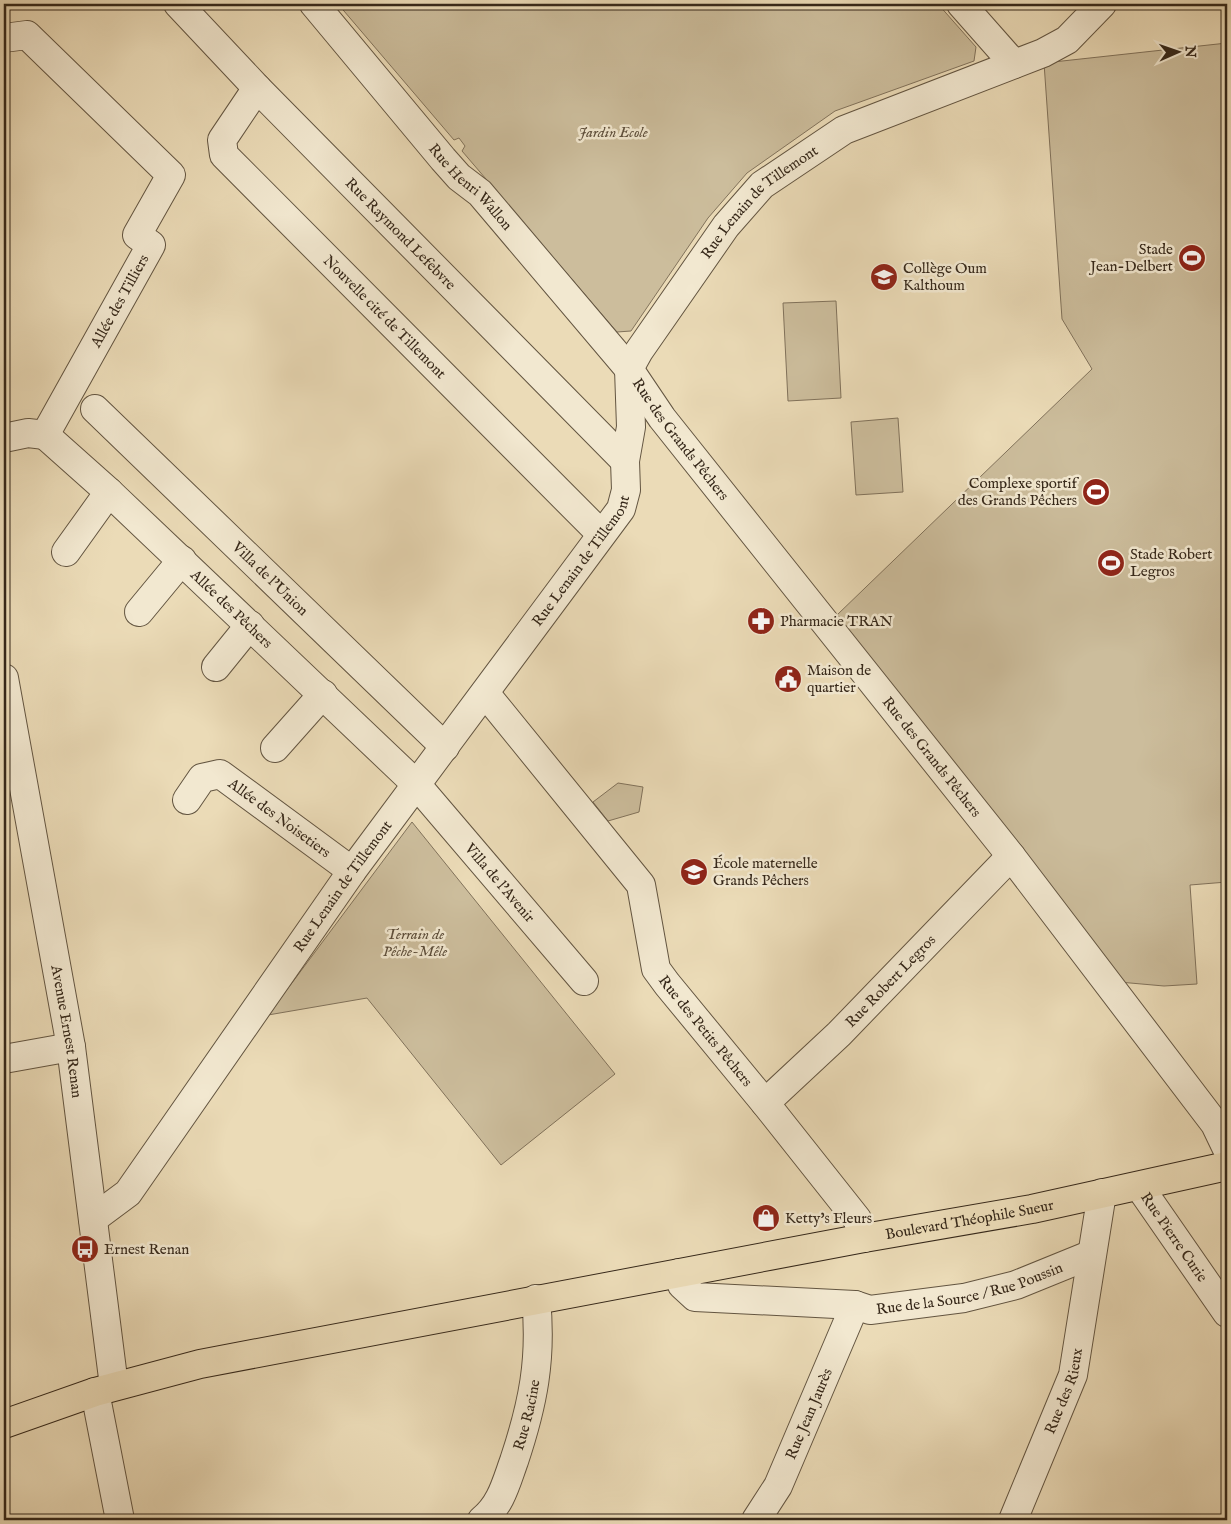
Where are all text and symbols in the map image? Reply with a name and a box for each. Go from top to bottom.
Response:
north arrow [1154,28,1204,78]
text: N [1181,44,1199,58]
park label: Jardin Ecole [578,123,648,142]
street label: Rue Henri Wallon [424,139,517,234]
street label: Rue Lenain de Tillemont [697,141,822,262]
street label: Rue Raymond Lefebvre [341,174,460,294]
place label: Stade Jean-Delbert [1088,240,1173,276]
sports icon: Stade Jean-Delbert [1177,243,1207,273]
street label: Allée des Tilliers [86,251,153,352]
street label: Nouvelle cité de Tillemont [319,251,450,383]
place label: Collège Oum Kalthoum [903,259,987,295]
school or university icon: Collège Oum Kalthoum [869,262,899,292]
street label: Rue des Grands Pêchers [628,374,733,504]
place label: Complexe sportif des Grands Pêchers [958,474,1080,510]
sports icon: Complexe sportif des Grands Pêchers [1081,477,1111,507]
street label: Rue Lenain de Tillemont [528,493,634,630]
street label: Villa de l'Union [228,537,313,620]
place label: Stade Robert Legros [1130,545,1212,581]
sports icon: Stade Robert Legros [1096,548,1126,578]
street label: Allée des Pêchers [186,564,277,652]
pharmacy icon: Pharmacie TRAN [746,606,776,636]
place label: Pharmacie TRAN [780,612,893,631]
place label: Maison de quartier [807,661,871,697]
public building icon: Maison de quartier [773,664,803,694]
street label: Rue des Grands Pêchers [878,693,986,821]
street label: Allée des Noisetiers [224,773,335,862]
street label: Rue Lenain de Tillemont [289,816,396,956]
street label: Villa de l'Avenir [460,838,540,927]
place label: École maternelle Grands Pêchers [713,854,818,890]
school or university icon: École maternelle Grands Pêchers [679,857,709,887]
park label: Terrain de Pêche-Mêle [383,925,447,961]
street label: Rue Robert Legros [841,930,940,1031]
street label: Avenue Ernest Renan [47,962,87,1099]
street label: Rue des Petits Pêchers [654,971,757,1090]
street label: Rue Pierre Curie [1137,1188,1212,1286]
street label: Boulevard Théophile Sueur [884,1195,1056,1244]
shop icon: Ketty's Fleurs [751,1203,781,1233]
place label: Ketty's Fleurs [785,1209,872,1228]
bus stop icon: Ernest Renan [70,1234,100,1264]
place label: Ernest Renan [104,1240,189,1259]
street label: Rue de la Source / Rue Poussin [875,1258,1065,1319]
street label: Rue des Rieux [1040,1346,1087,1437]
street label: Rue Jean Jaurès [781,1365,837,1462]
street label: Rue Racine [509,1378,544,1453]

